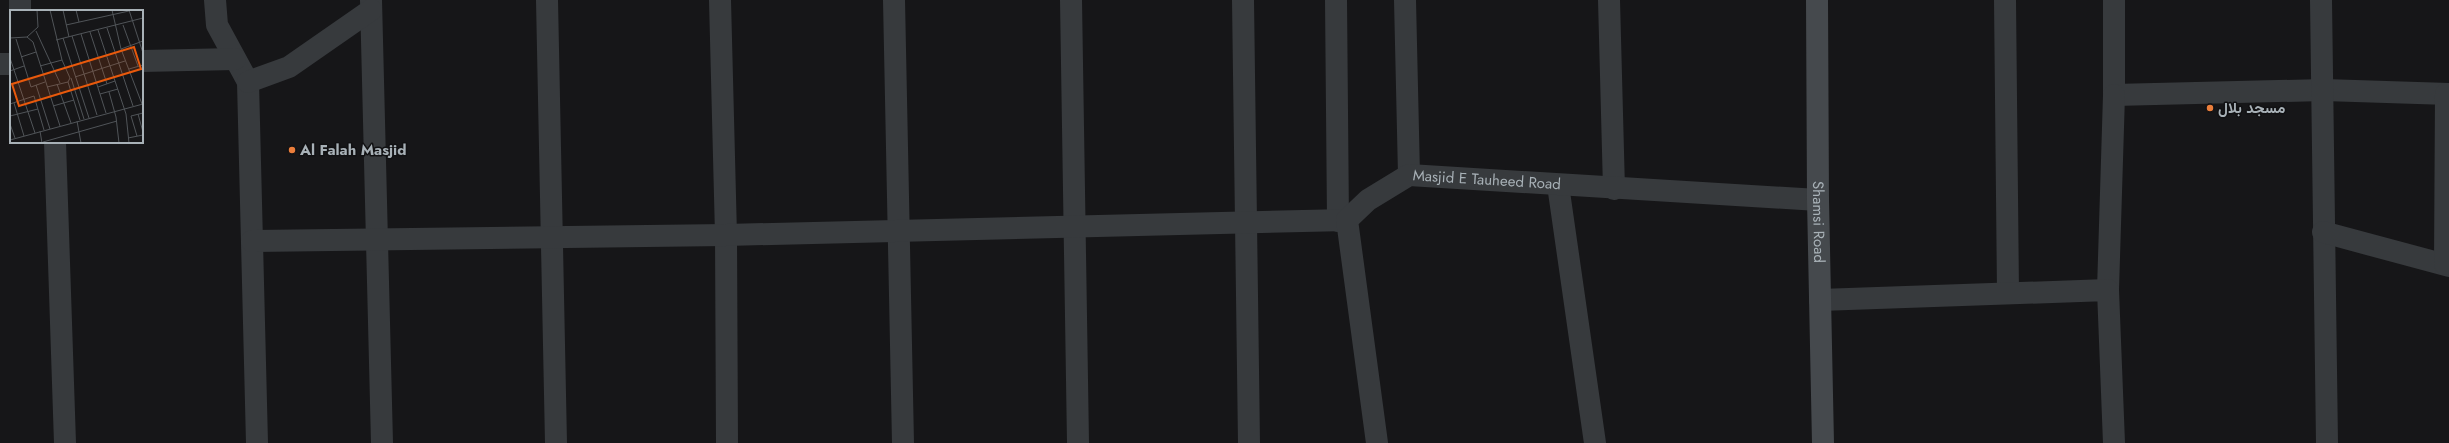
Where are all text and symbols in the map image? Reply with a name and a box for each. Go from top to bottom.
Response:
inset map [10,10,143,143]
place label: مسجد بلال [2218,97,2285,119]
marker: مسجد بلال [2205,103,2215,113]
place label: Al Falah Masjid [299,139,406,161]
marker: Al Falah Masjid [287,145,297,155]
street label: Masjid E Tauheed Road [1412,164,1562,195]
street label: Shamsi Road [1807,181,1830,263]

